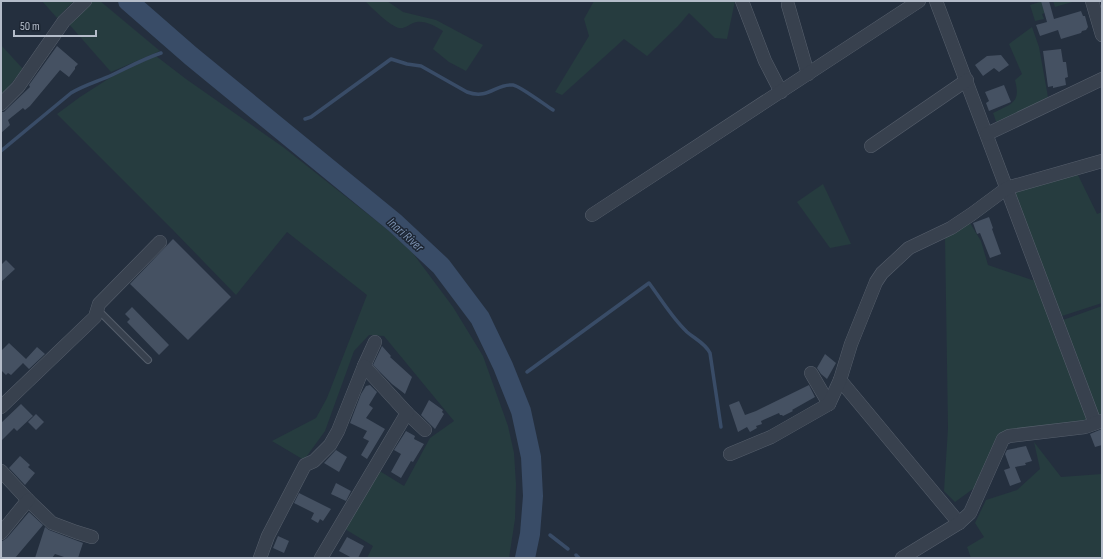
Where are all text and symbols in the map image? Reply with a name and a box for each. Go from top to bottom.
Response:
scale bar [14,12,96,38]
text: 50 m [20,19,40,34]
water label: Inari River [384,214,428,256]

